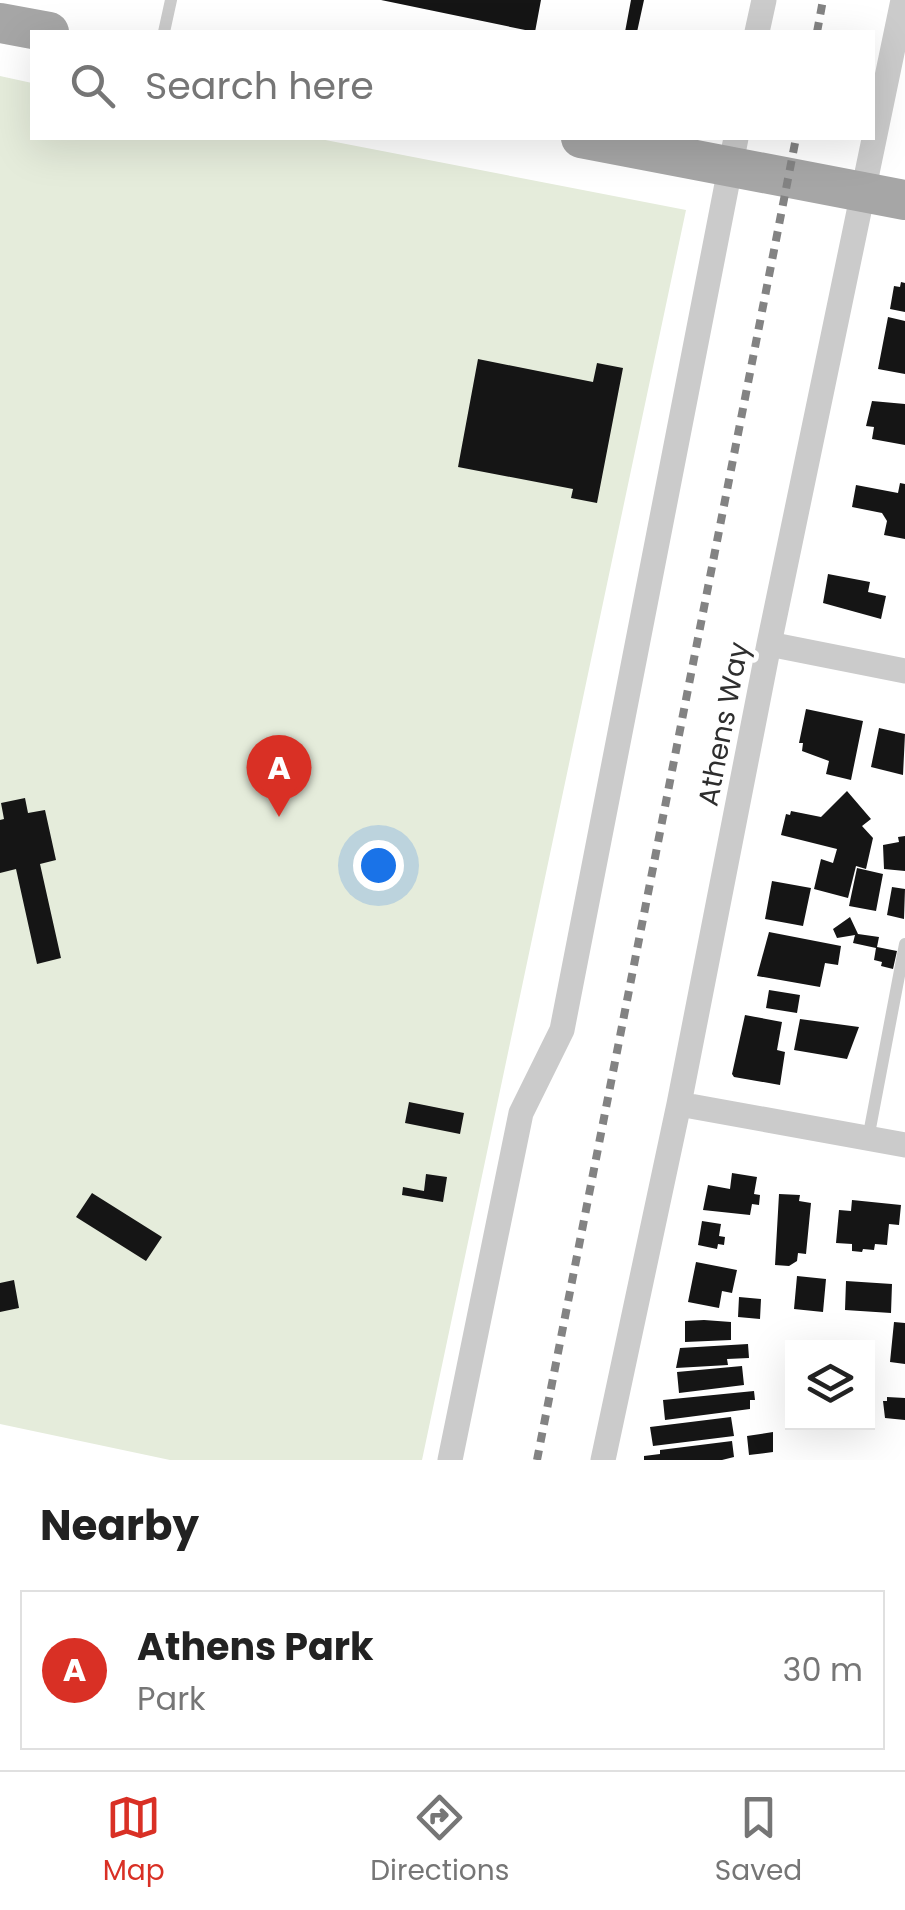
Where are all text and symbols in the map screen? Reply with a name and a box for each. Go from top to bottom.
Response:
search box [30,30,875,140]
icon: search [65,58,120,113]
text: Search here [145,59,374,112]
street label: Athens Way [688,638,759,809]
pin: A [246,734,312,817]
your location [353,840,404,891]
map controls [785,1340,875,1430]
button: layers [785,1340,875,1430]
text: Nearby [40,1496,199,1555]
text: Athens Park [137,1620,374,1673]
text: A [63,1647,86,1692]
text: 30 m [783,1647,863,1692]
text: Park [137,1676,206,1721]
tab: Map [103,1790,165,1892]
tab: Directions [370,1790,509,1892]
tab: Saved [715,1790,802,1892]

